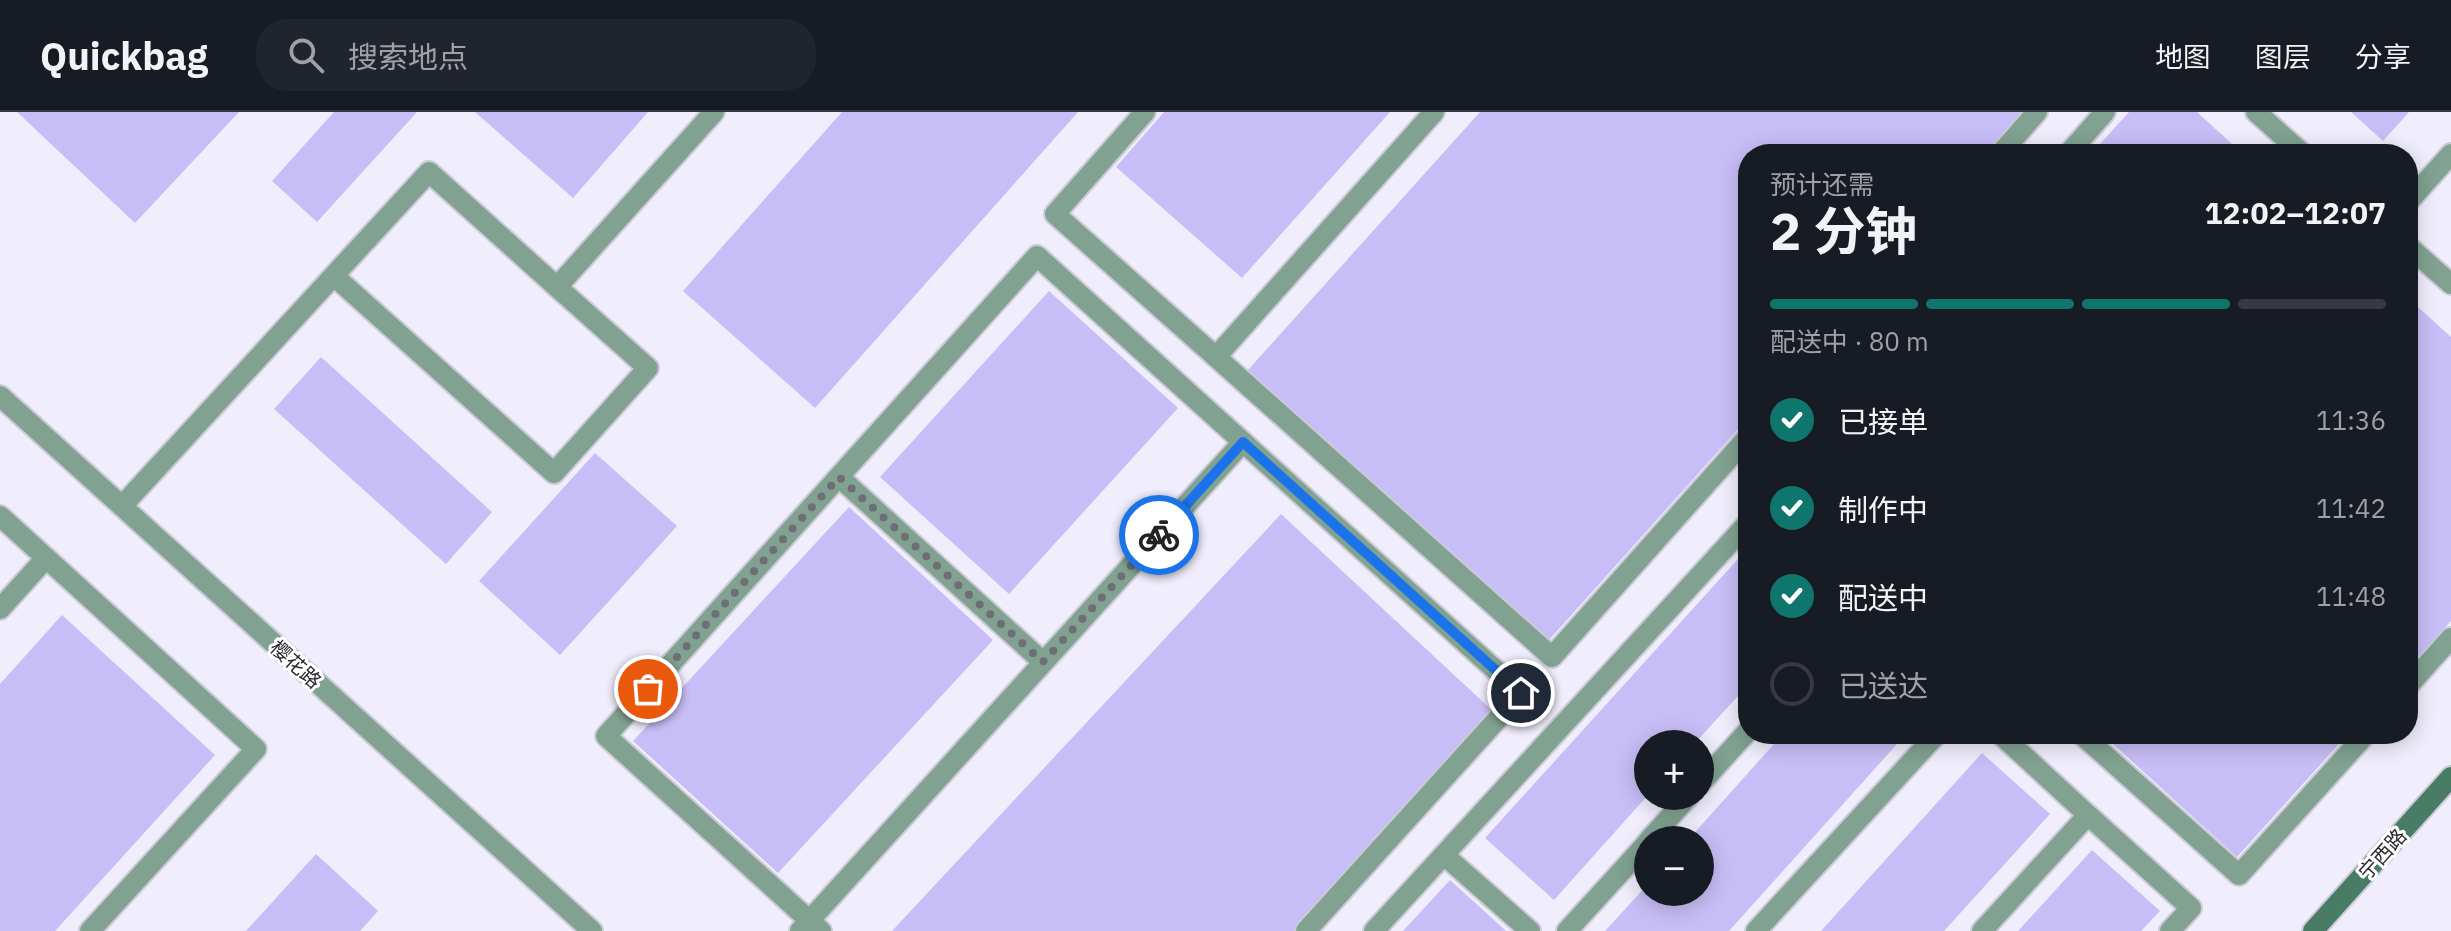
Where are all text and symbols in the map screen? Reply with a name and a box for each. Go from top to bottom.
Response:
search box [256,19,816,91]
text: Quickbag [40,31,208,80]
icon: search [284,33,328,77]
text: 搜索地点 [348,37,468,76]
text: 地图 [2155,38,2211,75]
text: 图层 [2255,38,2311,75]
text: 分享 [2355,38,2411,75]
text: 预计还需 [1770,167,1874,201]
text: 12:02–12:07 [2205,193,2386,232]
text: 2 分钟 [1770,197,1917,264]
text: 配送中 · 80 m [1770,324,1929,358]
icon: check [1770,398,1814,442]
text: 已接单 [1838,402,1928,441]
text: 11:36 [2316,403,2386,437]
icon: check [1770,486,1814,530]
text: 制作中 [1838,490,1928,529]
text: 11:42 [2316,491,2386,525]
courier [1119,495,1199,575]
icon: bike [1137,513,1181,557]
icon: check [1770,574,1814,618]
text: 配送中 [1838,578,1928,617]
text: 11:48 [2316,579,2386,613]
street label: 樱花路 [265,634,327,694]
pin [614,655,682,723]
pin [1487,659,1555,727]
text: 已送达 [1838,666,1928,705]
icon: bag [626,667,670,711]
icon: home [1499,671,1543,715]
map controls [1634,730,1714,906]
button: + [1634,730,1714,810]
street label: 宁西路 [2352,823,2412,885]
button: − [1634,826,1714,906]

